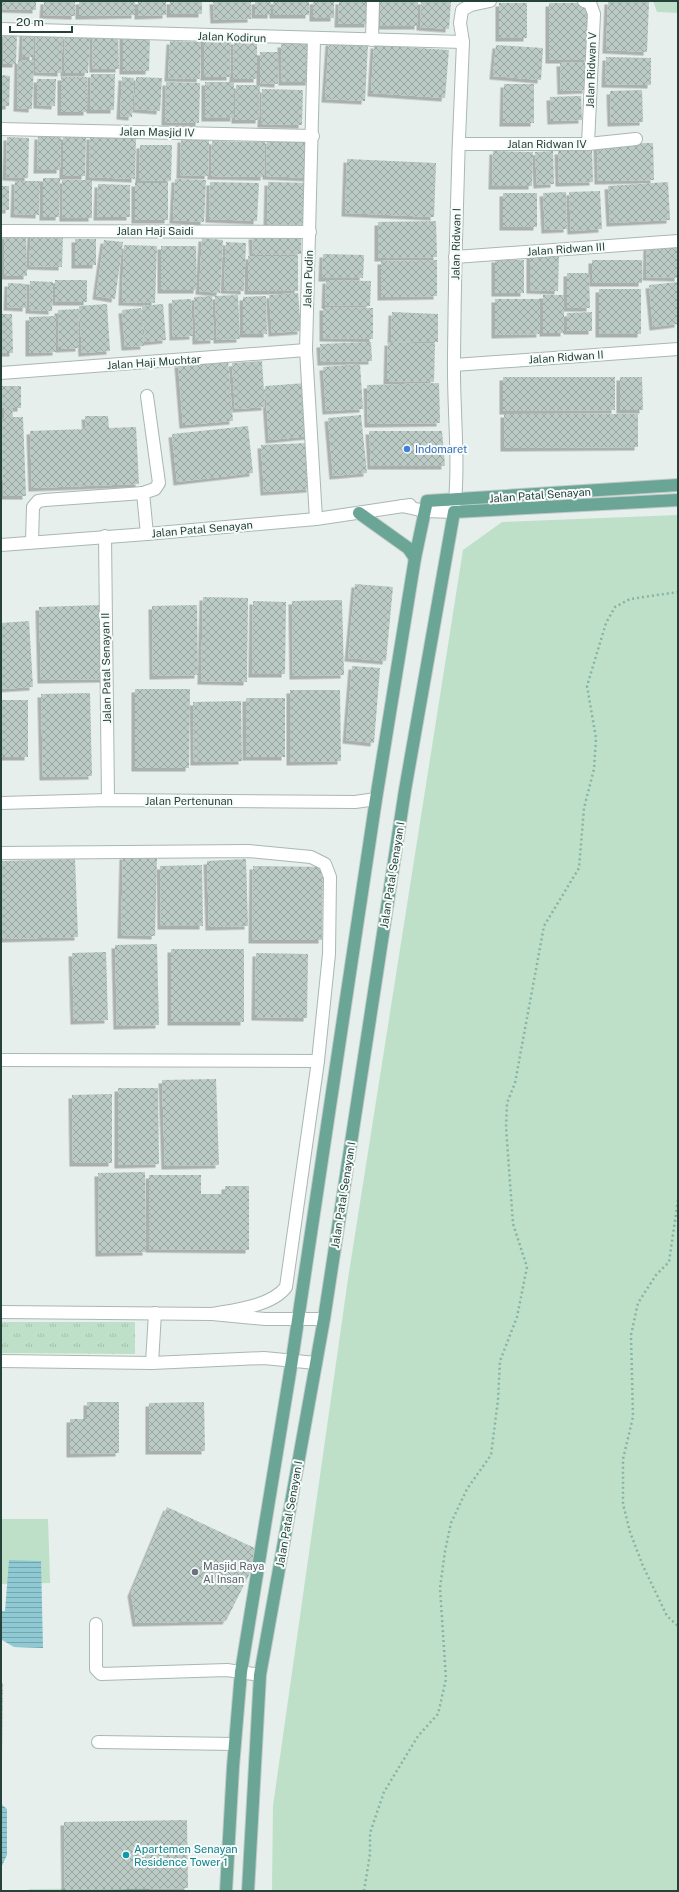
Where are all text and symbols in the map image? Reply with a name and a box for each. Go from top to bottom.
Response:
scale bar [10,8,72,34]
text: 20 m [16,15,44,29]
street label: Jalan Kodirun [197,30,267,44]
street label: Jalan Ridwan V [584,31,598,108]
street label: Jalan Masjid IV [119,125,195,139]
street label: Jalan Ridwan IV [507,138,587,150]
street label: Jalan Ridwan I [449,208,463,280]
street label: Jalan Haji Saidi [116,225,194,237]
street label: Jalan Ridwan III [527,240,605,258]
street label: Jalan Pudin [301,250,315,308]
street label: Jalan Ridwan II [528,348,604,366]
street label: Jalan Haji Muchtar [107,353,201,371]
place label: Indomaret [415,443,467,455]
marker: Indomaret [402,444,412,454]
street label: Jalan Patal Senayan [489,485,591,505]
street label: Jalan Patal Senayan [151,519,253,539]
street label: Jalan Patal Senayan II [99,613,113,723]
street label: Jalan Pertenunan [145,795,233,807]
street label: Jalan Patal Senayan I [378,821,406,929]
street label: Jalan Patal Senayan I [329,1141,357,1249]
street label: Jalan Patal Senayan I [274,1460,304,1568]
place label: Masjid Raya Al Insan [203,1560,264,1585]
marker: Masjid Raya Al Insan [190,1567,200,1577]
place label: Apartemen Senayan Residence Tower 1 [134,1843,238,1868]
marker: Apartemen Senayan Residence Tower 1 [121,1850,131,1860]

